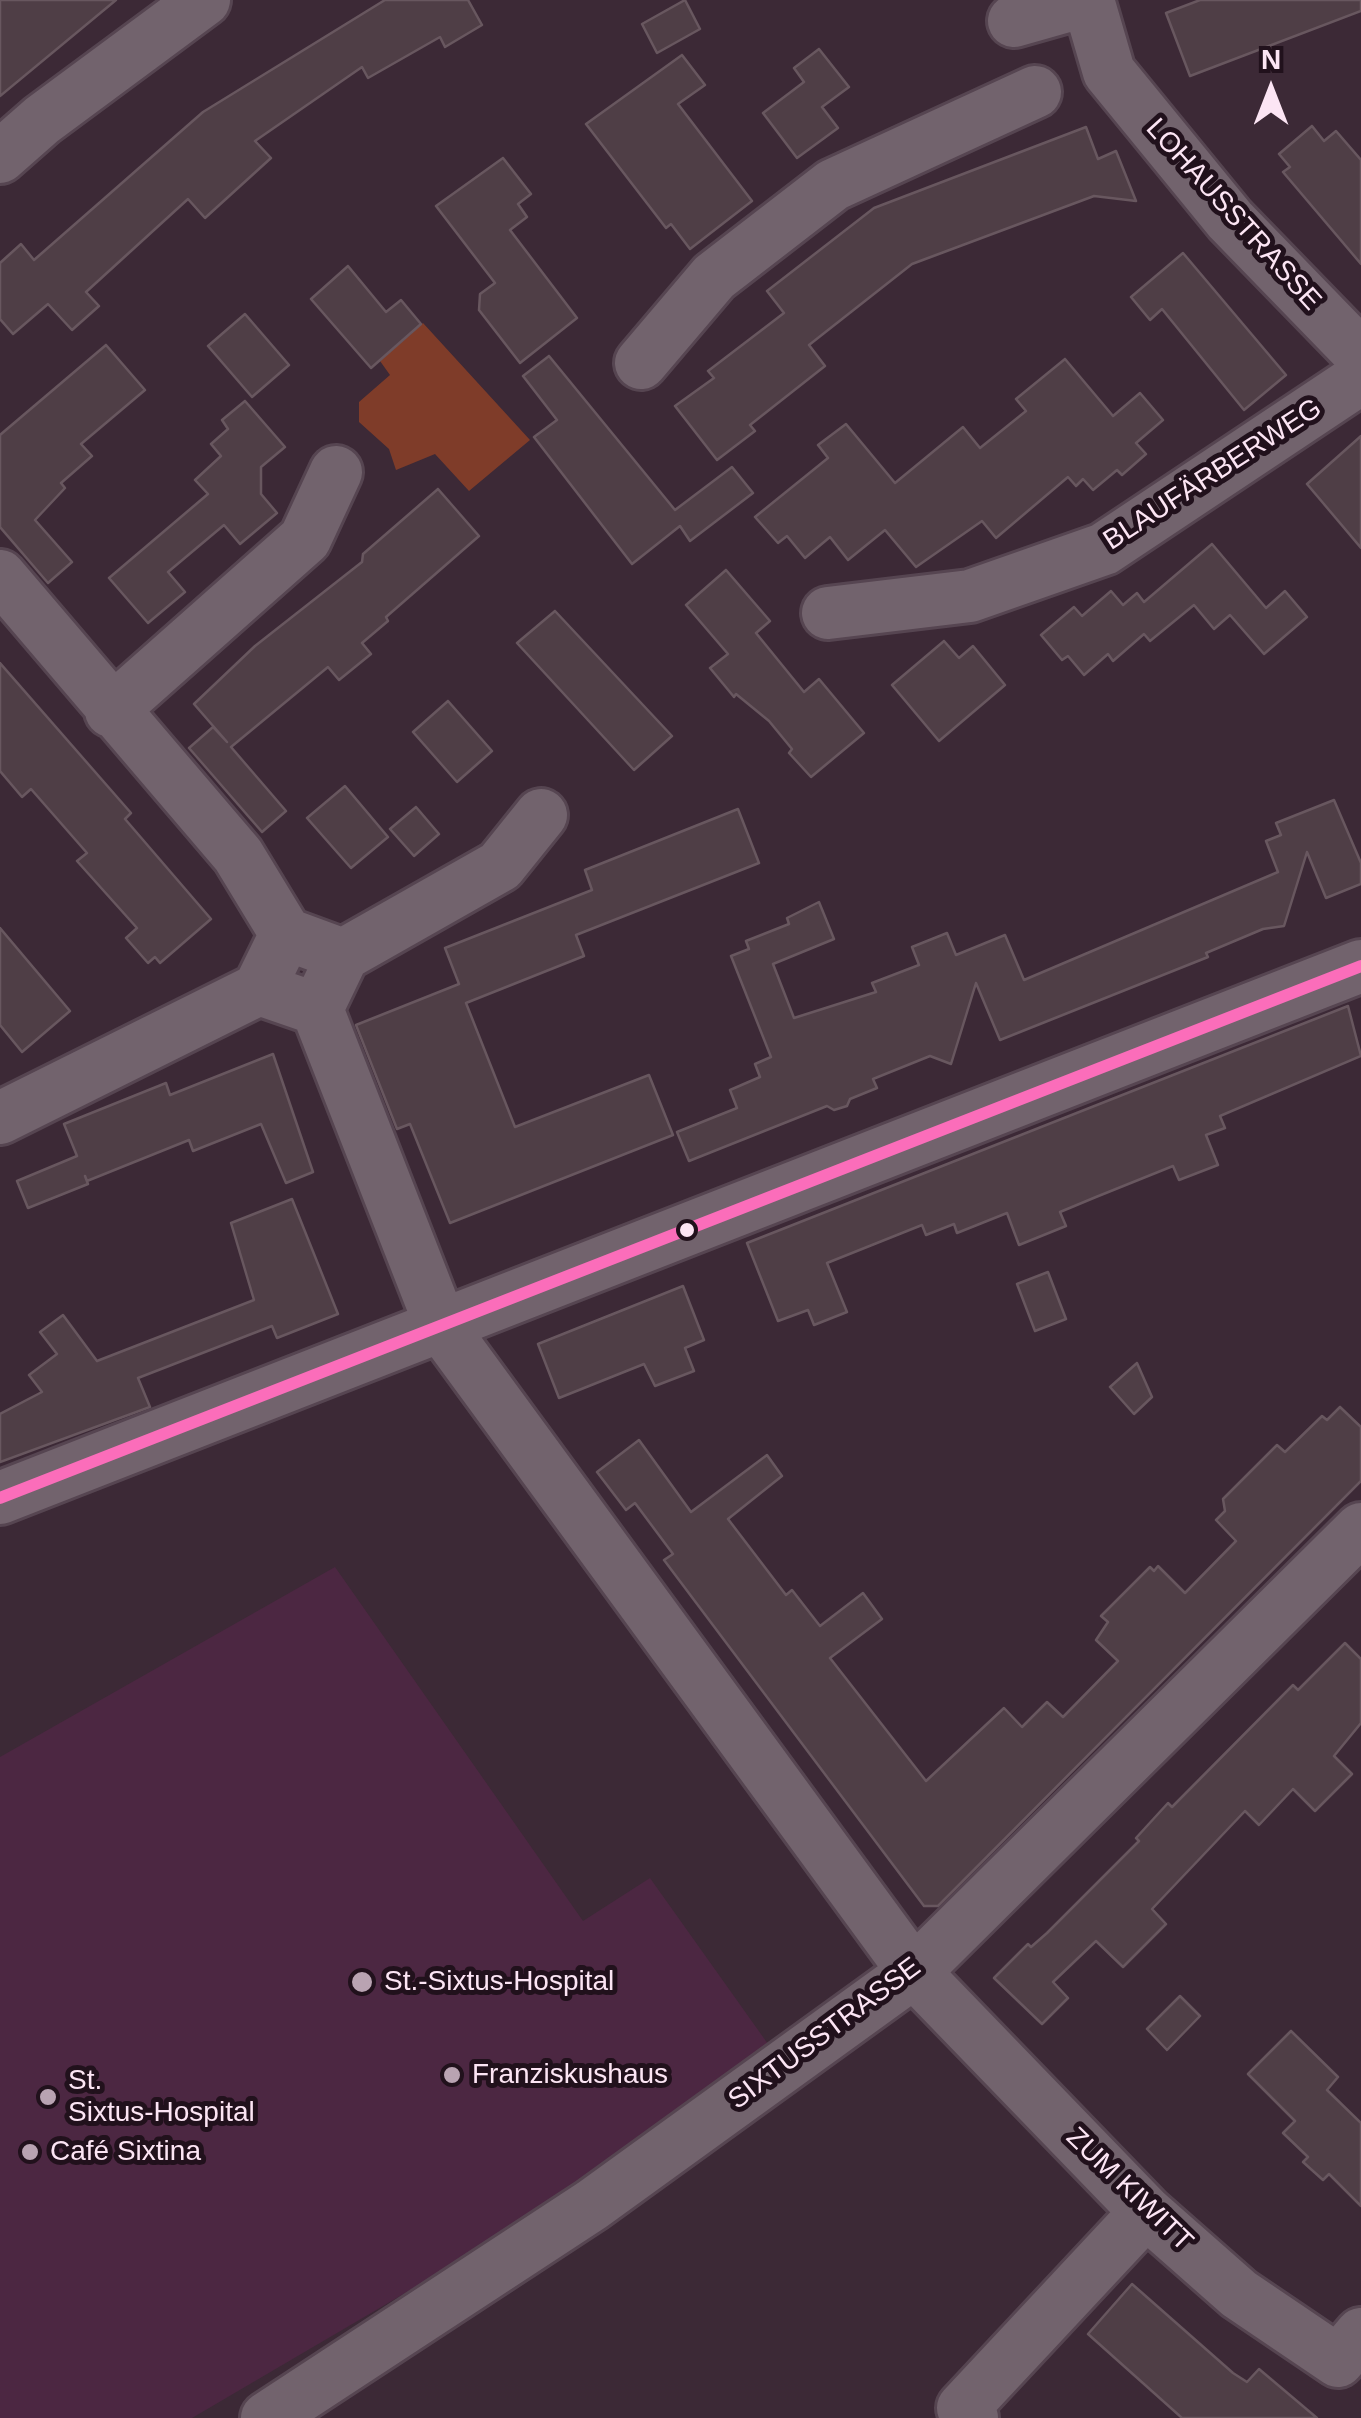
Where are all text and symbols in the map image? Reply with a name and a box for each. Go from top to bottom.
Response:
north arrow [1221,40,1321,140]
text: N [1261,44,1281,75]
street label: LOHAUSSTRASSE [1138,112,1328,318]
street label: BLAUFÄRBERWEG [1098,392,1328,558]
unlabelled marker [677,1220,697,1240]
street label: SIXTUSSTRASSE [722,1951,928,2117]
place label: St.-Sixtus-Hospital [384,1965,614,1999]
marker: St.-Sixtus-Hospital [349,1969,375,1995]
place label: Franziskushaus [472,2058,668,2092]
place label: St. Sixtus-Hospital [68,2064,255,2130]
marker: Franziskushaus [441,2064,463,2086]
marker: St. Sixtus-Hospital [37,2086,59,2108]
street label: ZUM KIWITT [1059,2121,1199,2259]
place label: Café Sixtina [50,2135,201,2169]
marker: Café Sixtina [19,2141,41,2163]

